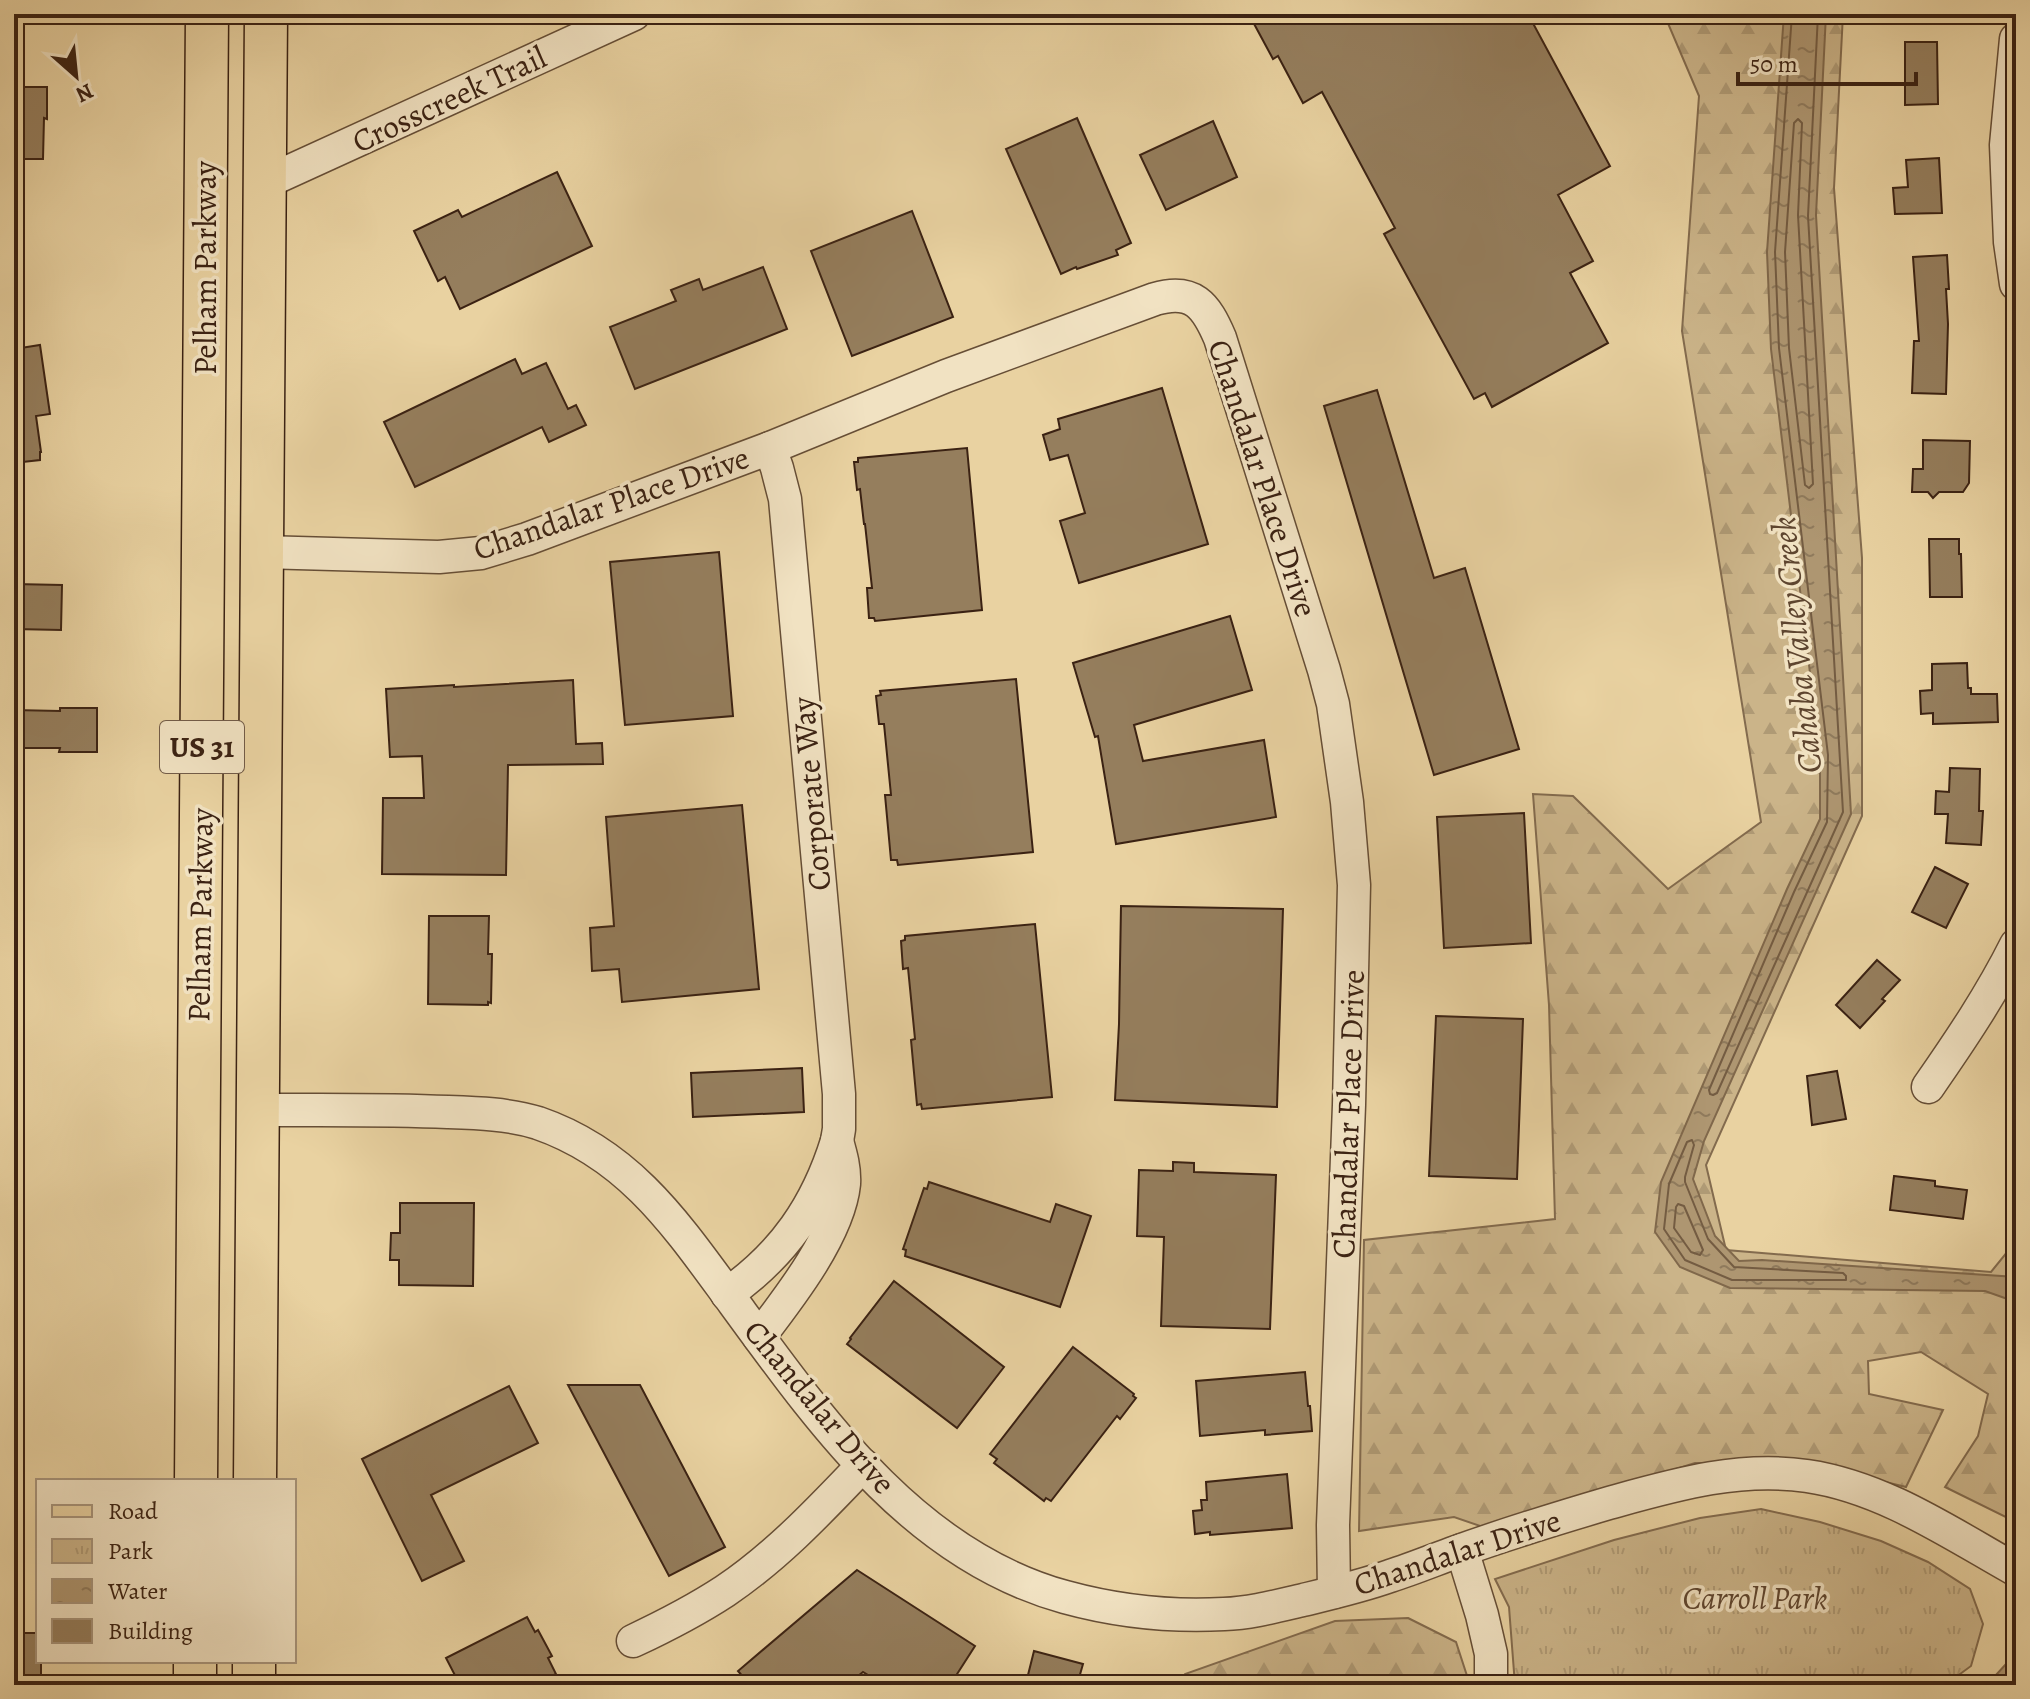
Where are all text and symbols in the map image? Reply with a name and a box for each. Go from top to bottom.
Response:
street label: Crosscreek Trail [345,35,553,163]
north arrow [36,36,116,116]
scale bar [1738,36,1916,86]
text: 50 m [1750,48,1798,80]
text: N [71,76,99,110]
street label: Pelham Parkway [183,160,227,375]
street label: Chandalar Place Drive [1197,334,1329,622]
street label: Chandalar Place Drive [467,435,755,571]
water label: Cahaba Valley Creek [1760,514,1833,776]
street label: Corporate Way [781,695,841,893]
road number: US 31 [160,721,244,773]
street label: Pelham Parkway [176,807,224,1022]
street label: Chandalar Place Drive [1321,969,1375,1259]
street label: Chandalar Drive [734,1311,906,1503]
legend [36,1479,296,1663]
text: Road [108,1495,158,1527]
street label: Chandalar Drive [1348,1498,1566,1606]
text: Park [108,1535,153,1567]
text: Water [107,1575,168,1607]
park label: Carroll Park [1682,1576,1828,1620]
text: Building [108,1615,193,1647]

